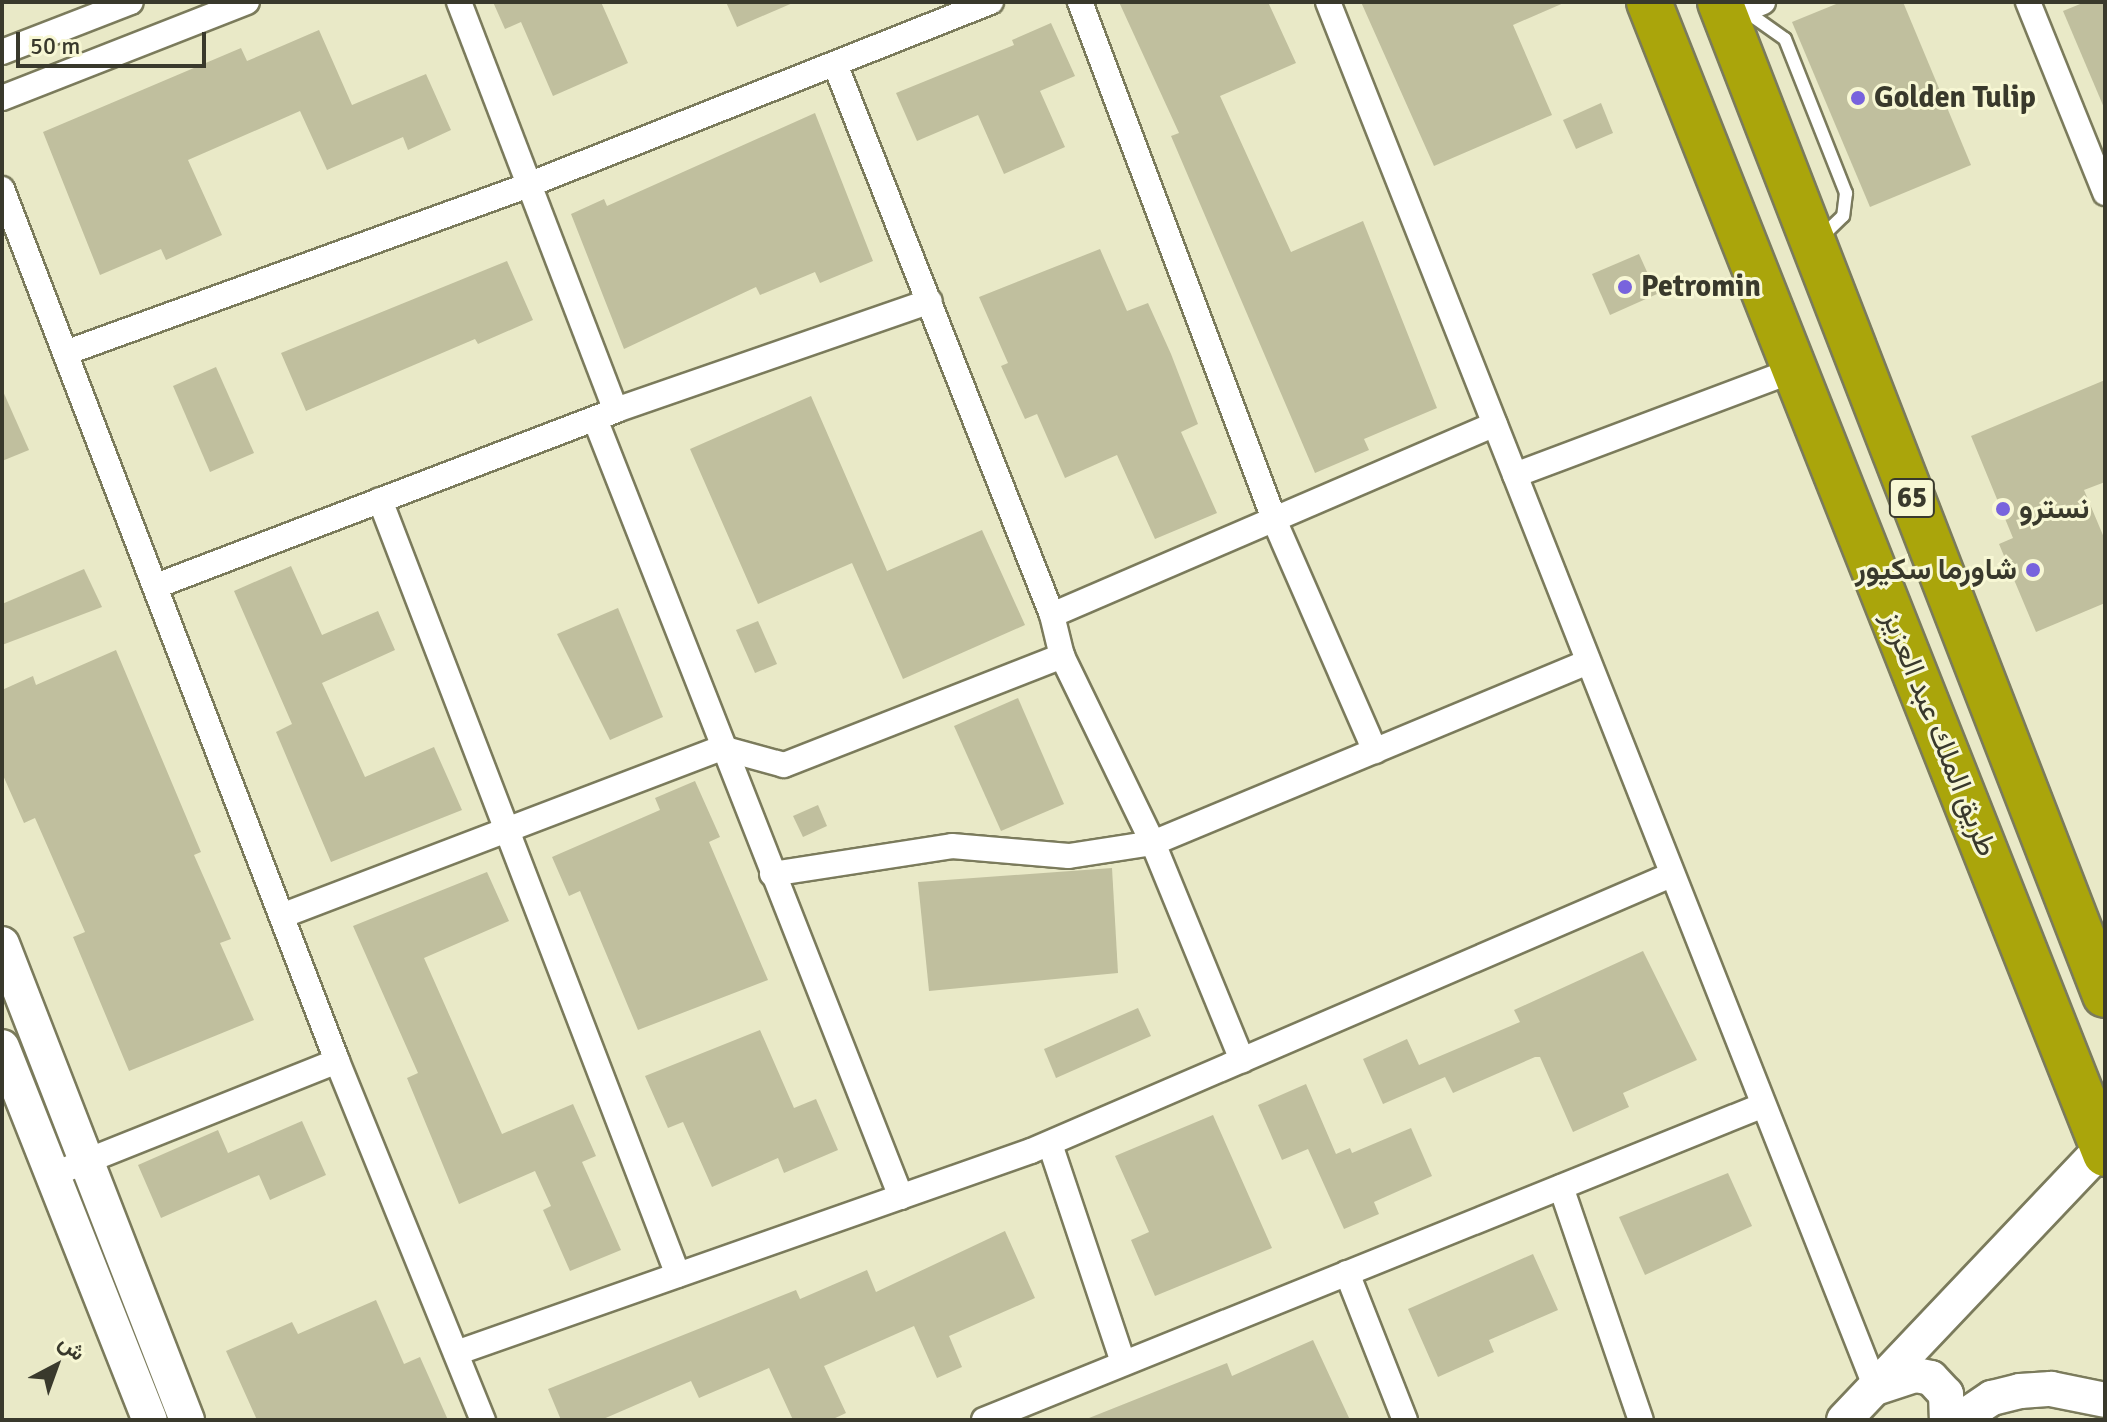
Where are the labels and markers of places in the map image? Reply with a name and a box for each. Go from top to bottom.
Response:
place label: Golden Tulip [1874,80,2036,116]
marker: Golden Tulip [1849,89,1867,107]
place label: Petromin [1641,269,1761,305]
marker: Petromin [1616,278,1634,296]
place label: نسترو [2019,491,2089,527]
marker: نسترو [1994,500,2012,518]
place label: شاورما سكيور [1855,552,2017,588]
marker: شاورما سكيور [2024,561,2042,579]

